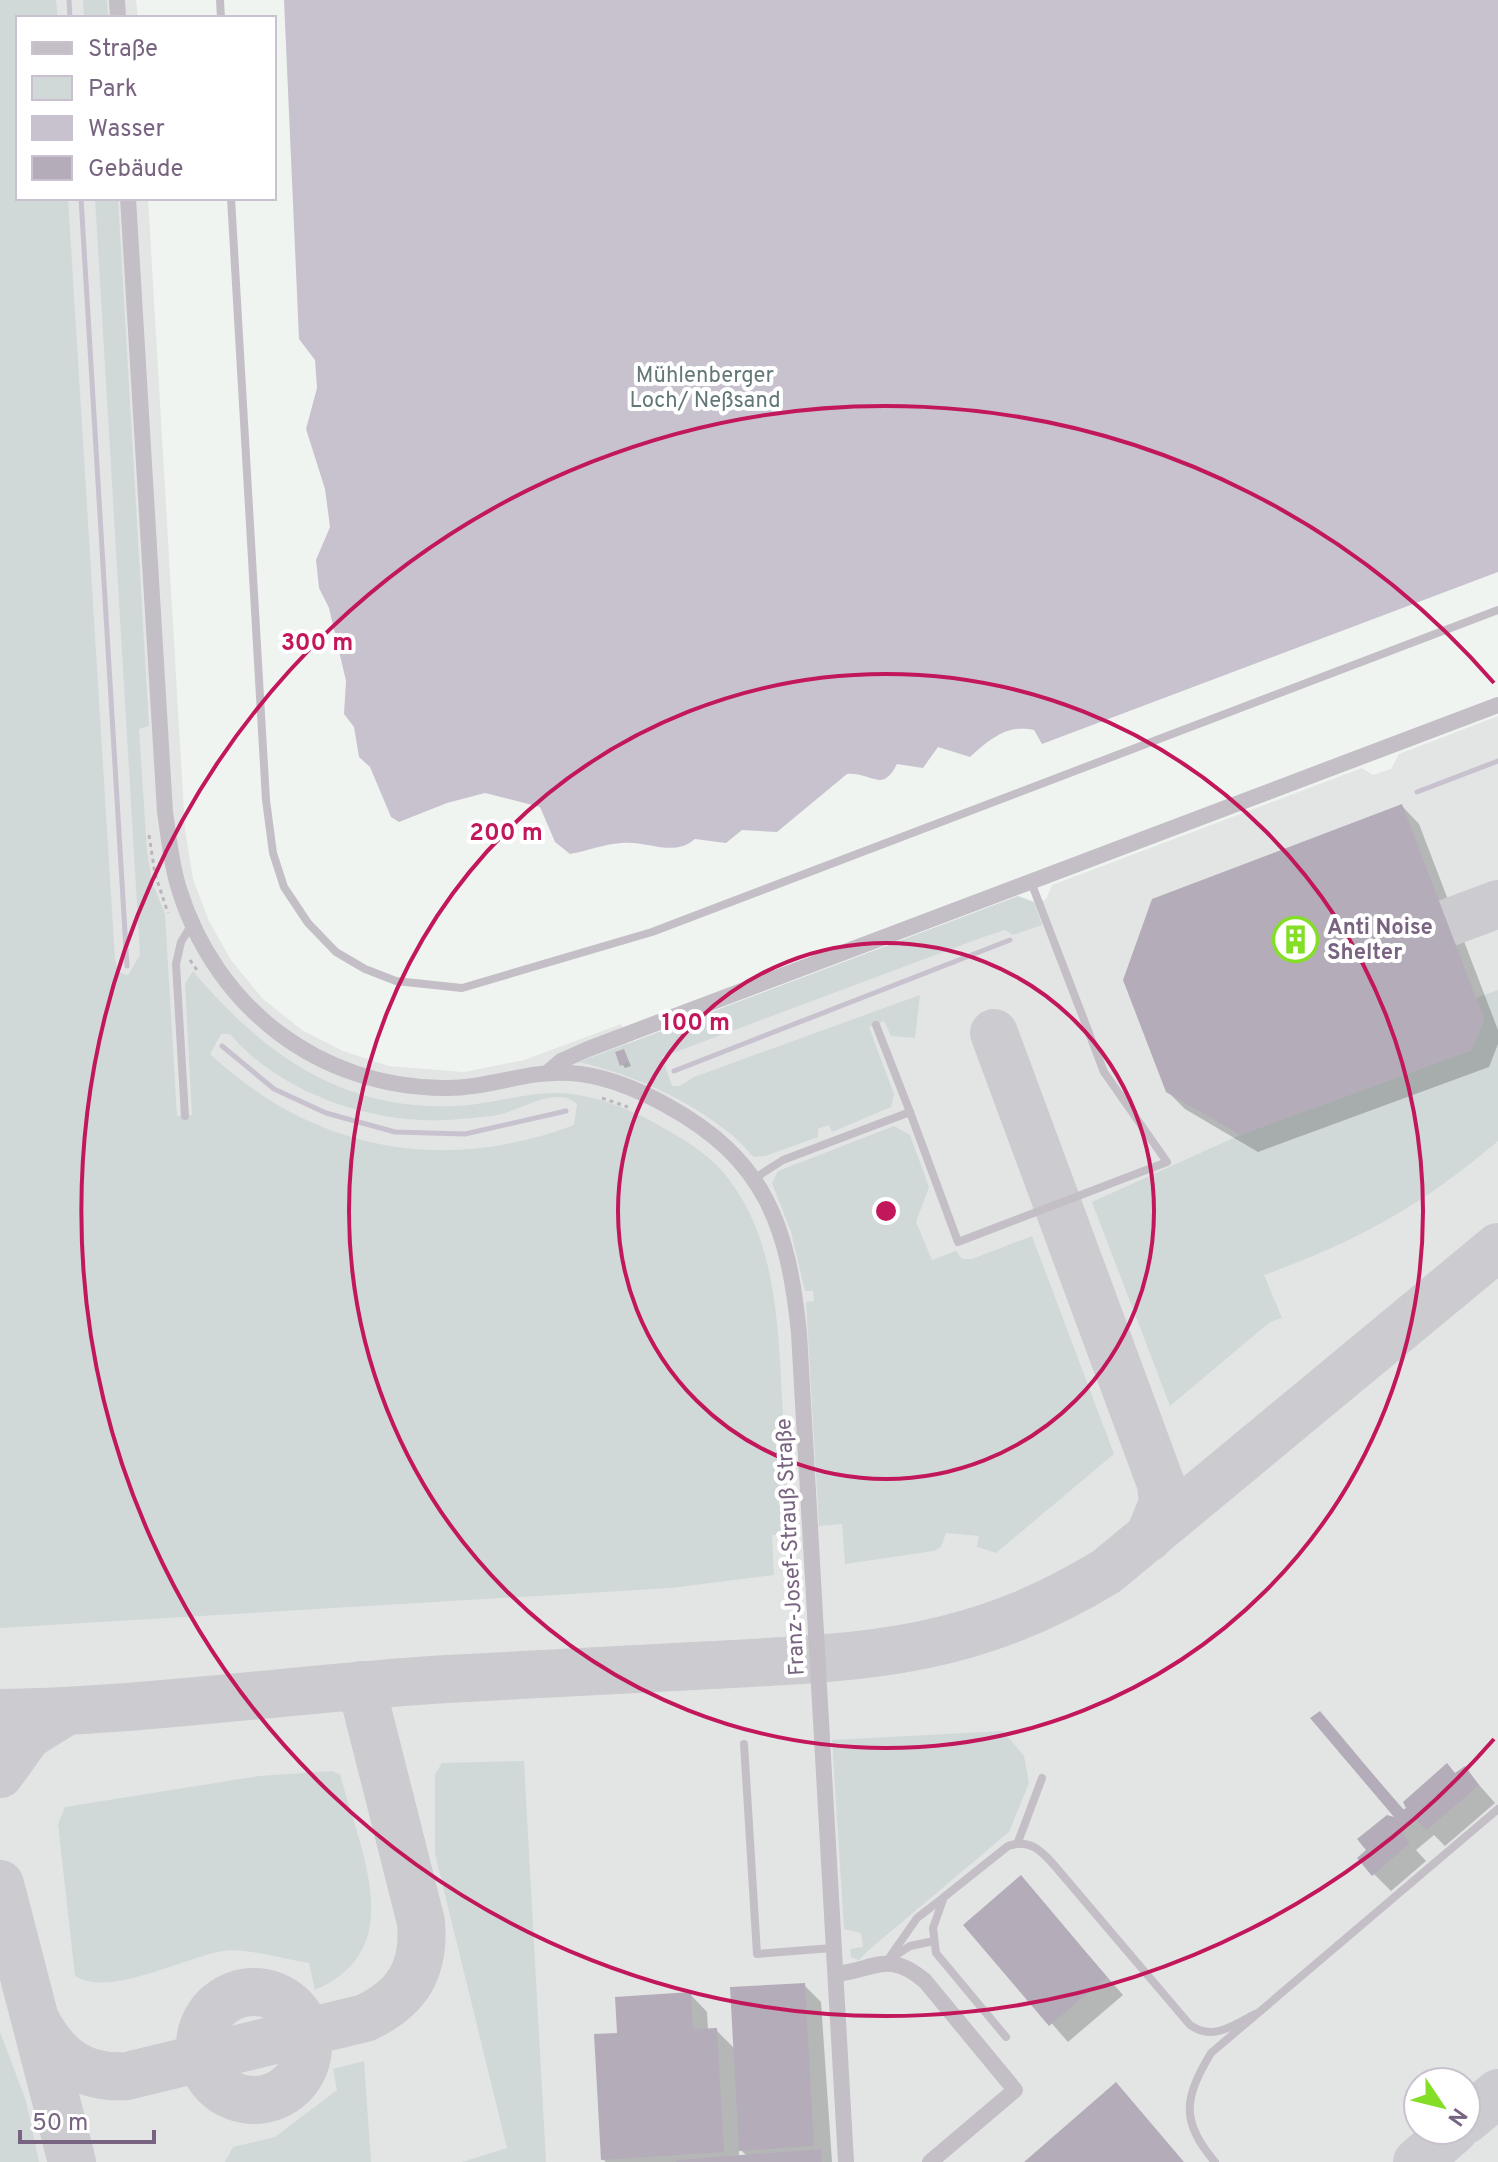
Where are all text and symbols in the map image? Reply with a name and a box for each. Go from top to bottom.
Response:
legend [16,16,276,200]
text: Straße [88,35,158,65]
text: Park [88,75,138,105]
text: Wasser [88,115,165,145]
text: Gebäude [88,155,183,185]
park label: Mühlenberger Loch/ Neßsand [629,363,781,415]
text: 300 m [281,629,353,659]
text: 200 m [469,819,543,849]
building icon: Anti Noise Shelter [1272,915,1320,963]
place label: Anti Noise Shelter [1327,915,1433,967]
text: 100 m [662,1009,730,1039]
centre of rings [872,1197,900,1225]
street label: Franz-Josef-Strauß Straße [771,1417,812,1676]
north arrow [1402,2066,1482,2146]
scale bar [20,2094,154,2144]
text: N [1441,2102,1472,2130]
text: 50 m [32,2109,88,2139]

